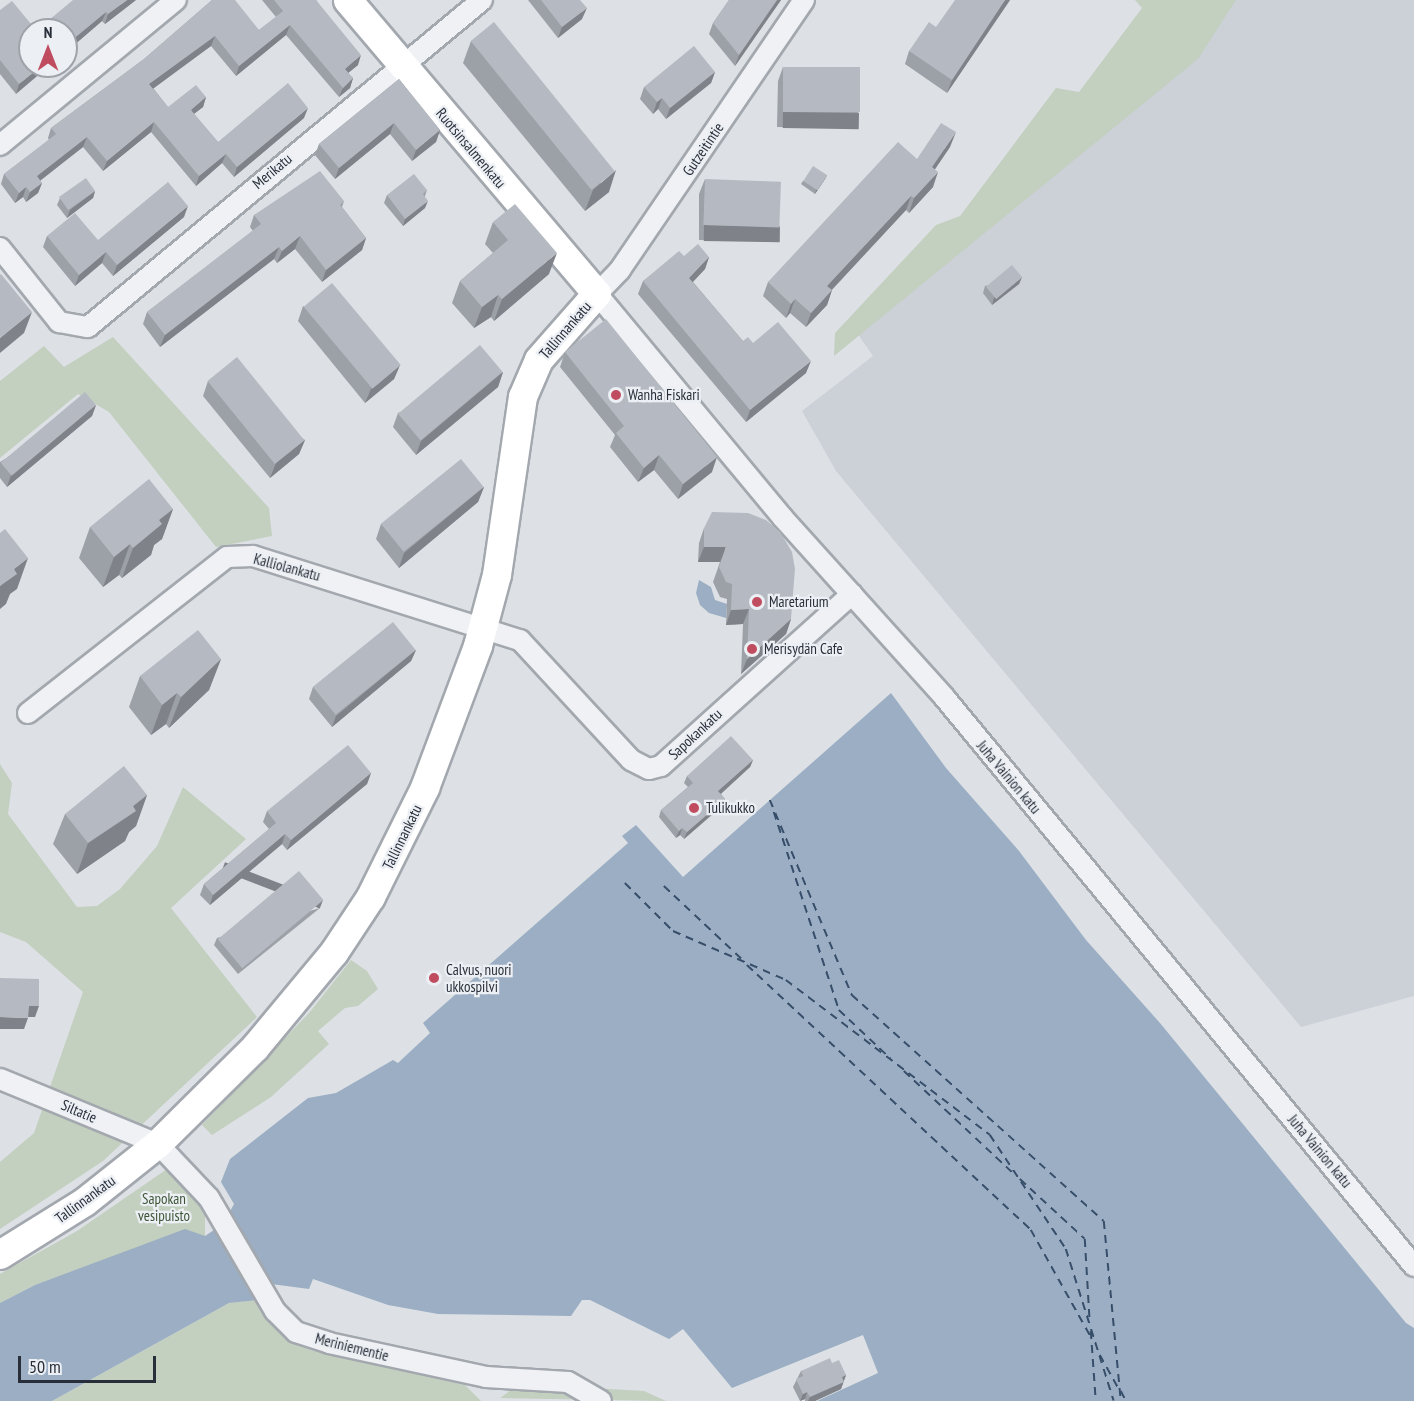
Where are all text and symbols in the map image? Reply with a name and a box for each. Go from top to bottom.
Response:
north arrow [18,18,78,78]
text: N [44,22,52,42]
street label: Ruotsinsalmenkatu [432,104,510,192]
street label: Gutzeitintie [679,119,727,179]
street label: Merikatu [249,149,295,193]
street label: Tallinnankatu [535,298,595,362]
place label: Wanha Fiskari [628,386,700,404]
marker: Wanha Fiskari [609,388,623,402]
street label: Kalliolankatu [252,549,322,585]
place label: Maretarium [769,593,829,611]
marker: Maretarium [750,595,764,609]
place label: Merisydän Cafe [764,640,843,658]
marker: Merisydän Cafe [745,642,759,656]
street label: Sapokankatu [665,705,725,763]
street label: Juha Vainion katu [973,737,1045,817]
place label: Tulikukko [706,799,755,817]
marker: Tulikukko [687,801,701,815]
street label: Tallinnankatu [379,802,425,872]
place label: Calvus, nuori ukkospilvi [446,960,512,995]
marker: Calvus, nuori ukkospilvi [427,971,441,985]
street label: Siltatie [59,1096,99,1126]
street label: Juha Vainion katu [1284,1111,1356,1191]
street label: Tallinnankatu [51,1171,119,1227]
park label: Sapokan vesipuisto [138,1189,190,1224]
street label: Meriniementie [313,1329,391,1365]
scale bar [21,1344,159,1382]
text: 50 m [29,1355,61,1378]

